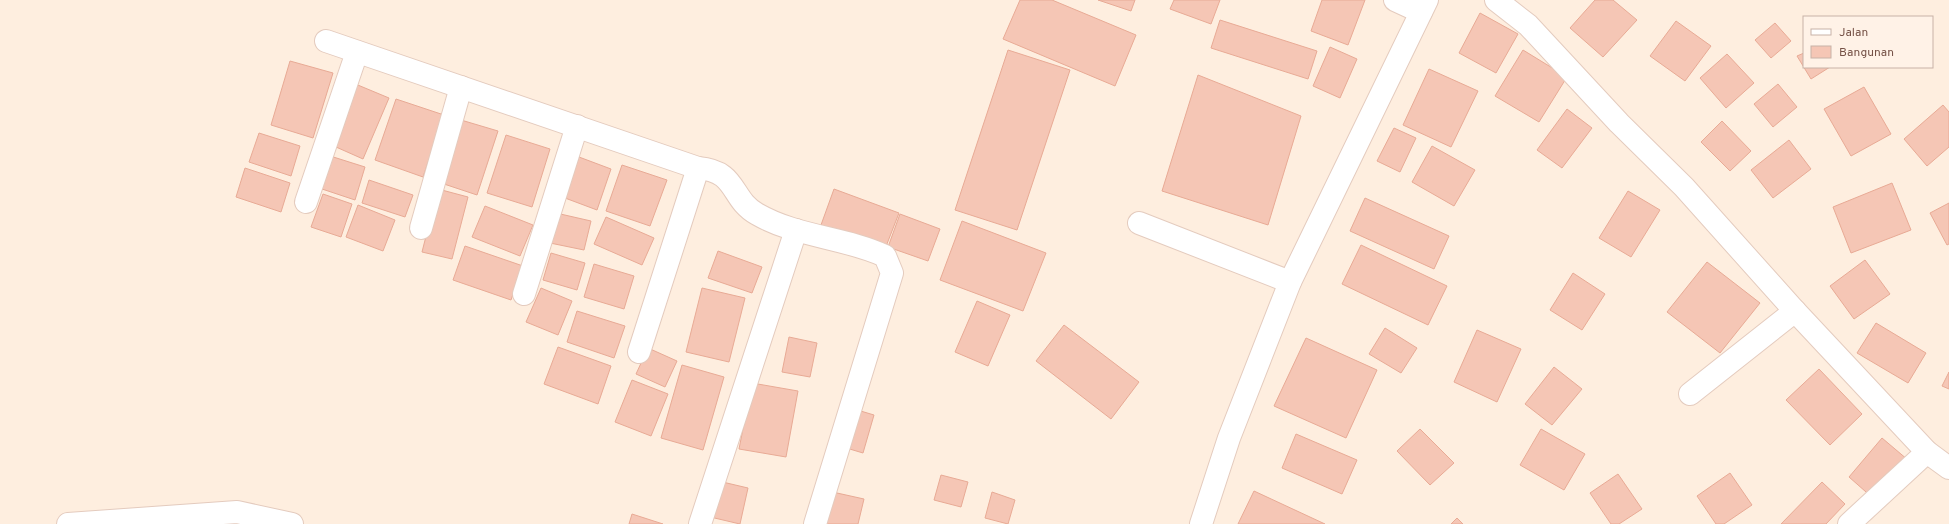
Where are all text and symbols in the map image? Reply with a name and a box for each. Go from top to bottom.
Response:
legend [1803,16,1933,68]
text: Jalan [1839,25,1868,41]
text: Bangunan [1839,45,1894,61]

